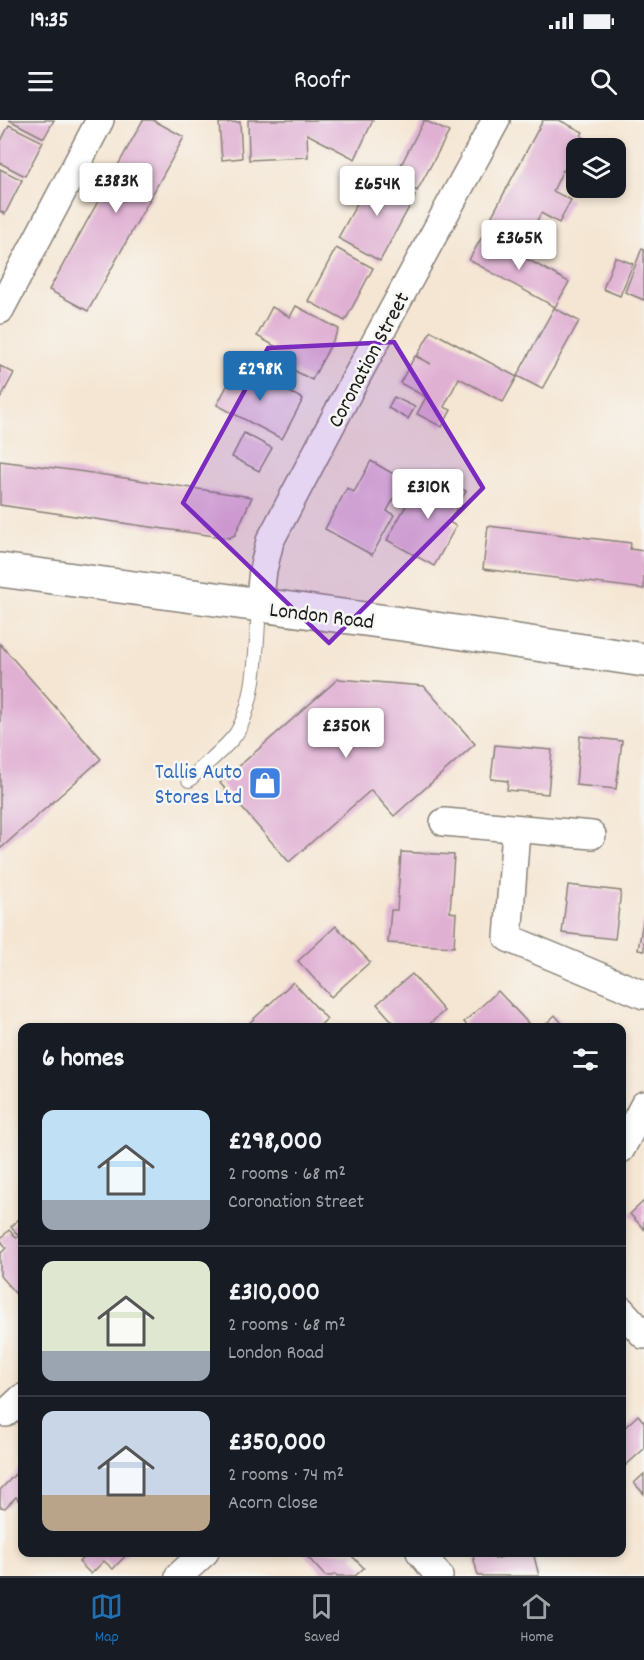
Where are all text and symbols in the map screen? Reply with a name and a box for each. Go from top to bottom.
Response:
text: 19:35 [30,6,69,37]
text: Roofr [294,62,350,101]
icon: menu [24,65,57,98]
icon: search [587,65,620,98]
map controls [566,138,626,198]
button: layers [566,138,626,198]
pin: £383K [74,163,158,214]
pin: £654K [335,166,419,217]
text: £383K [93,168,139,196]
text: £654K [354,171,400,199]
pin: £365K [477,220,561,271]
text: £365K [495,225,543,253]
street label: Coronation Street [321,287,419,434]
pin: £298K [218,351,302,402]
text: £298K [237,356,283,384]
pin: £310K [386,469,470,520]
text: £310K [406,474,450,502]
street label: London Road [267,596,376,639]
pin: £350K [304,708,388,759]
text: £350K [322,713,370,741]
place label: Tallis Auto Stores Ltd [155,758,242,814]
shop icon: Tallis Auto Stores Ltd [247,765,283,801]
text: 6 homes [42,1041,124,1078]
icon: filters [569,1043,602,1076]
text: £298,000 [228,1124,322,1161]
icon: home [90,1134,162,1206]
text: 2 rooms · 68 m² [228,1161,346,1189]
text: Coronation Street [228,1189,364,1217]
text: £310,000 [228,1275,320,1312]
icon: home [90,1285,162,1357]
text: 2 rooms · 68 m² [228,1312,346,1340]
text: London Road [228,1340,324,1368]
text: £350,000 [228,1425,326,1462]
icon: home [90,1435,162,1507]
text: 2 rooms · 74 m² [228,1462,344,1490]
text: Acorn Close [228,1490,318,1518]
tab: Map [90,1590,123,1649]
tab: Saved [304,1590,340,1649]
tab: Home [520,1590,554,1649]

